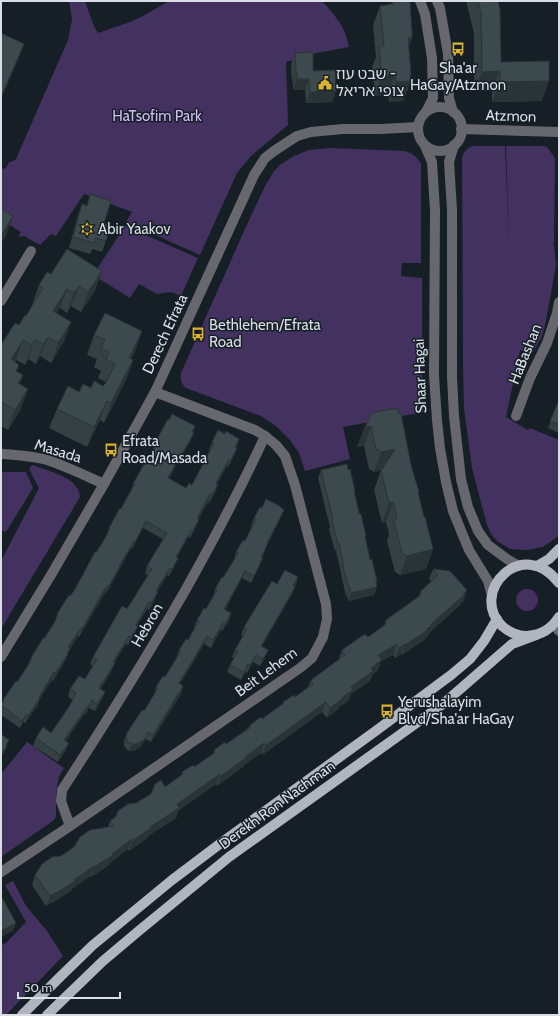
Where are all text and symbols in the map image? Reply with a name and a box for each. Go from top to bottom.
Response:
bus stop icon: Sha'ar HaGay/Atzmon [450,41,466,57]
place label: Sha'ar HaGay/Atzmon [410,59,506,94]
place label: שבט עוז - צופי אריאל [336,65,404,100]
public building icon: שבט עוז - צופי אריאל [317,75,333,91]
street label: Atzmon [485,106,537,126]
park label: HaTsofim Park [112,107,202,125]
place label: Abir Yaakov [98,220,171,238]
synagogue icon: Abir Yaakov [79,221,95,237]
street label: Derech Efrata [139,290,192,377]
place label: Bethlehem/Efrata Road [209,316,322,351]
street label: HaBashan [505,321,545,387]
bus stop icon: Bethlehem/Efrata Road [190,326,206,342]
street label: Shaar Hagai [410,338,430,414]
place label: Efrata Road/Masada [122,432,208,467]
street label: Masada [32,435,84,467]
bus stop icon: Efrata Road/Masada [103,442,119,458]
street label: Hebron [127,600,167,650]
street label: Beit Lehem [231,643,301,701]
place label: Yerushalayim Blvd/Sha'ar HaGay [397,693,514,728]
bus stop icon: Yerushalayim Blvd/Sha'ar HaGay [379,703,395,719]
street label: Derekh Ron Nachman [215,757,339,853]
scale bar [18,974,120,1000]
text: 50 m [24,980,52,995]

